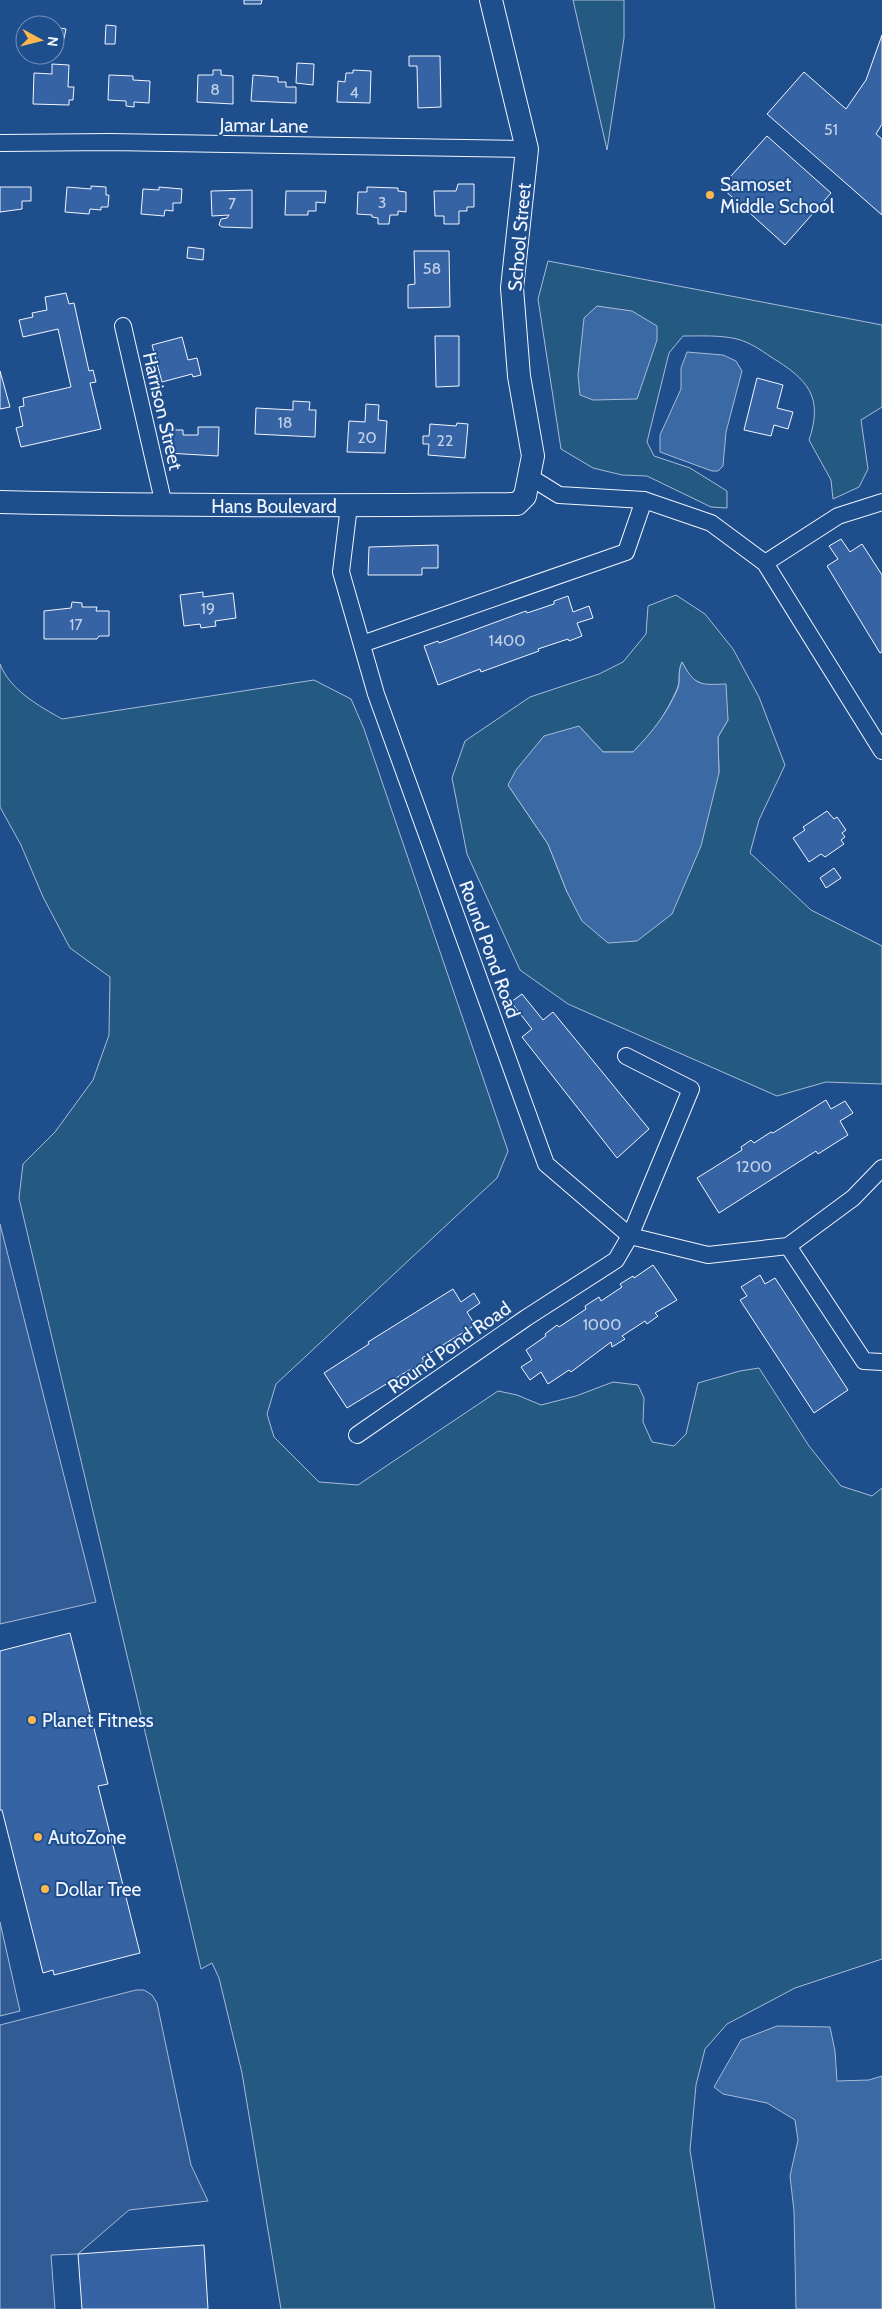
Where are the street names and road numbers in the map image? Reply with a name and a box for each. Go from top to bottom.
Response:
street label: Jamar Lane [218,113,309,138]
street label: School Street [503,181,536,292]
street label: Harrison Street [138,350,187,473]
street label: Hans Boulevard [211,495,337,518]
street label: Round Pond Road [454,877,525,1021]
street label: Round Pond Road [383,1296,515,1398]

